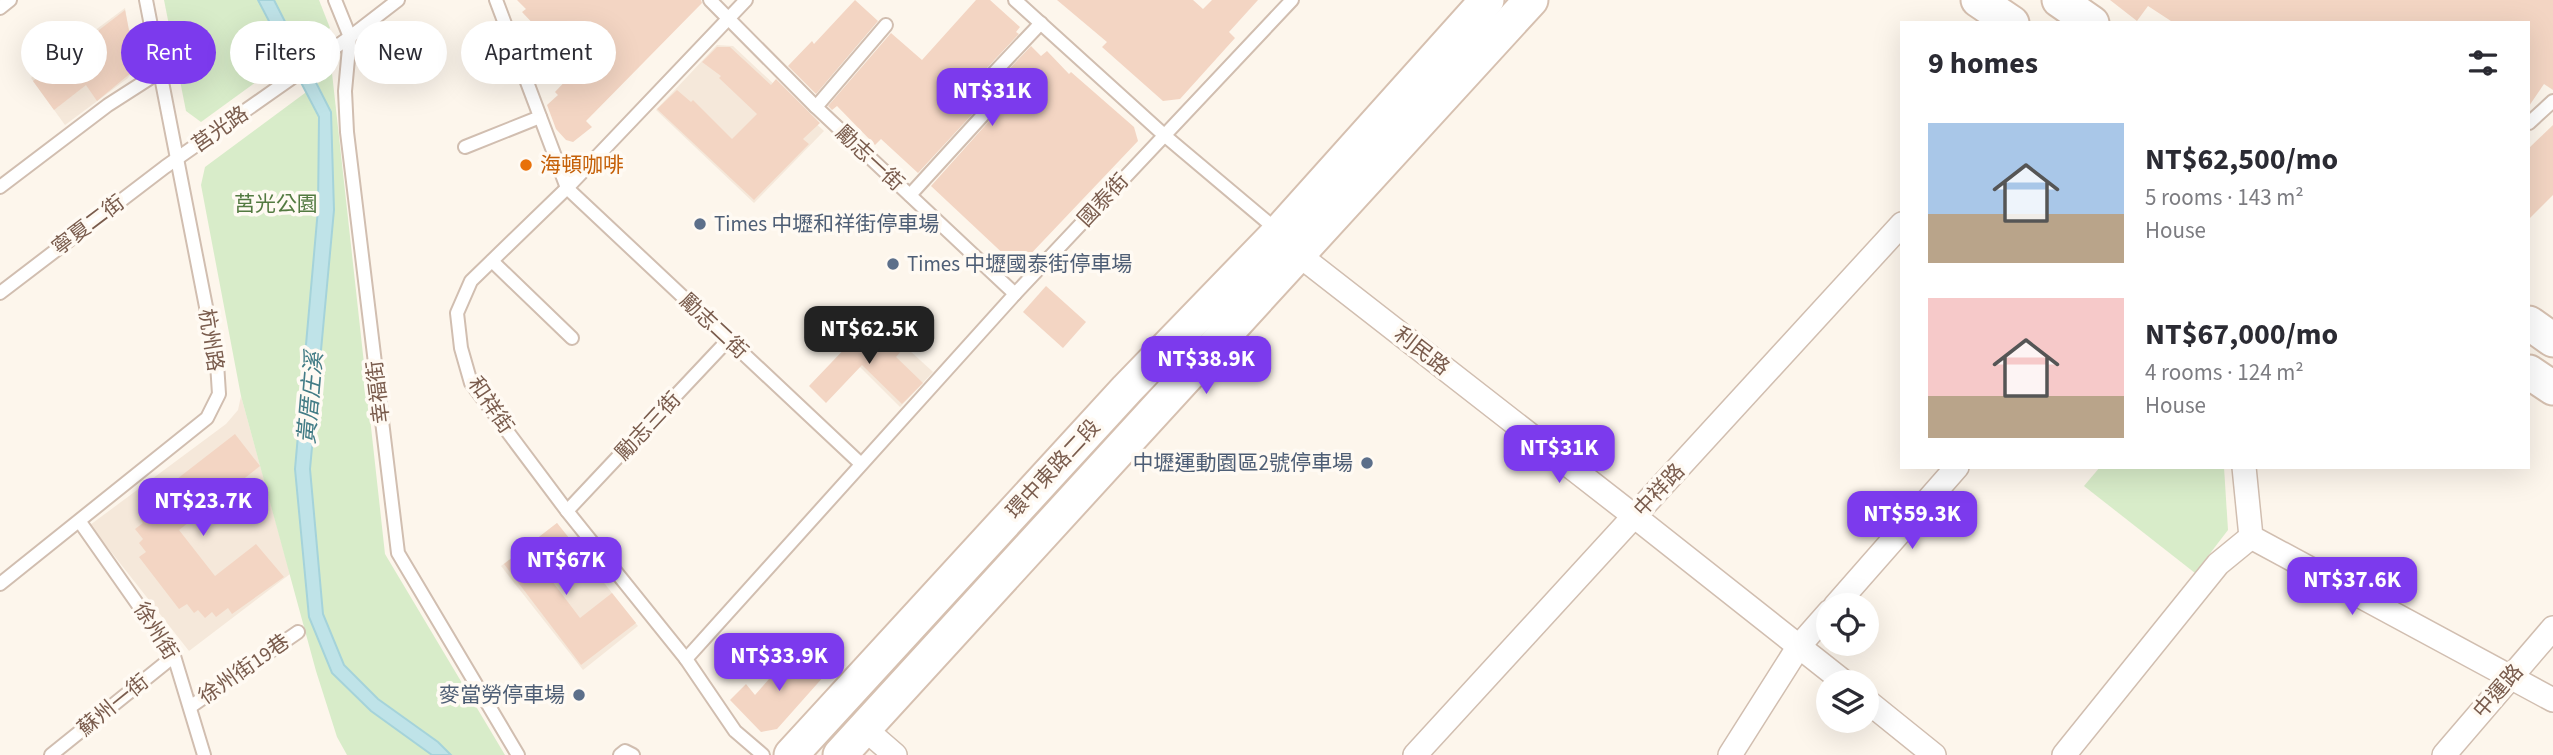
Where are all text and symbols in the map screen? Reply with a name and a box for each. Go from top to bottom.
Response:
chip: Buy [21,21,107,84]
chip: Rent [121,21,216,84]
chip: Filters [230,21,340,84]
chip: New [354,21,447,84]
chip: Apartment [461,21,616,84]
text: 9 homes [1928,42,2038,85]
icon: filters [2464,44,2502,82]
pin: NT$31K [935,68,1049,128]
text: NT$31K [953,74,1031,107]
street label: 莒光路 [186,99,254,159]
street label: 勵志一街 [829,118,911,198]
text: NT$62,500/mo [2145,138,2338,181]
place label: 海頓咖啡 [540,150,624,180]
icon: home [1984,151,2068,235]
marker: 海頓咖啡 [518,157,534,173]
street label: 國泰街 [1071,167,1135,233]
text: 5 rooms · 143 m² [2145,181,2304,214]
street label: 寧夏二街 [45,188,131,262]
park label: 莒光公園 [234,189,318,219]
place label: Times 中壢和祥街停車場 [714,209,939,239]
text: House [2145,214,2206,247]
marker: Times 中壢和祥街停車場 [692,216,708,232]
place label: Times 中壢國泰街停車場 [907,249,1132,279]
marker: Times 中壢國泰街停車場 [885,256,901,272]
street label: 勵志二街 [673,286,755,366]
pin: NT$62.5K [797,306,941,366]
street label: 杭州路 [191,307,231,373]
text: NT$62.5K [820,312,918,345]
text: NT$67,000/mo [2145,313,2338,356]
street label: 利民路 [1388,320,1456,382]
icon: home [1984,326,2068,410]
pin: NT$38.9K [1134,336,1278,396]
text: NT$38.9K [1157,342,1255,375]
water label: 黃厝庄溪 [290,348,331,445]
text: 4 rooms · 124 m² [2145,356,2304,389]
street label: 幸福街 [359,359,397,425]
street label: 和祥街 [461,370,521,440]
street label: 勵志三街 [608,385,688,467]
text: House [2145,389,2206,422]
street label: 環中東路二段 [999,413,1107,525]
pin: NT$31K [1502,426,1616,485]
text: NT$31K [1520,431,1598,464]
place label: 中壢運動園區2號停車場 [1133,448,1353,478]
marker: 中壢運動園區2號停車場 [1359,455,1375,471]
street label: 中祥路 [1627,457,1691,523]
pin: NT$23.7K [131,478,275,538]
text: NT$23.7K [154,484,252,517]
pin: NT$59.3K [1840,491,1984,551]
text: NT$59.3K [1863,497,1961,530]
pin: NT$67K [509,538,623,597]
text: NT$67K [527,543,605,576]
pin: NT$37.6K [2280,558,2424,617]
text: NT$37.6K [2303,563,2401,596]
map controls [1816,593,1879,733]
button: locate [1816,593,1879,656]
street label: 徐州街 [127,596,185,666]
street label: 徐州街19巷 [192,627,296,711]
pin: NT$33.9K [707,634,851,693]
text: NT$33.9K [730,639,828,672]
street label: 中運路 [2466,657,2530,725]
street label: 蘇州一街 [71,667,155,743]
button: layers [1816,670,1879,733]
place label: 麥當勞停車場 [439,680,565,710]
marker: 麥當勞停車場 [571,687,587,703]

